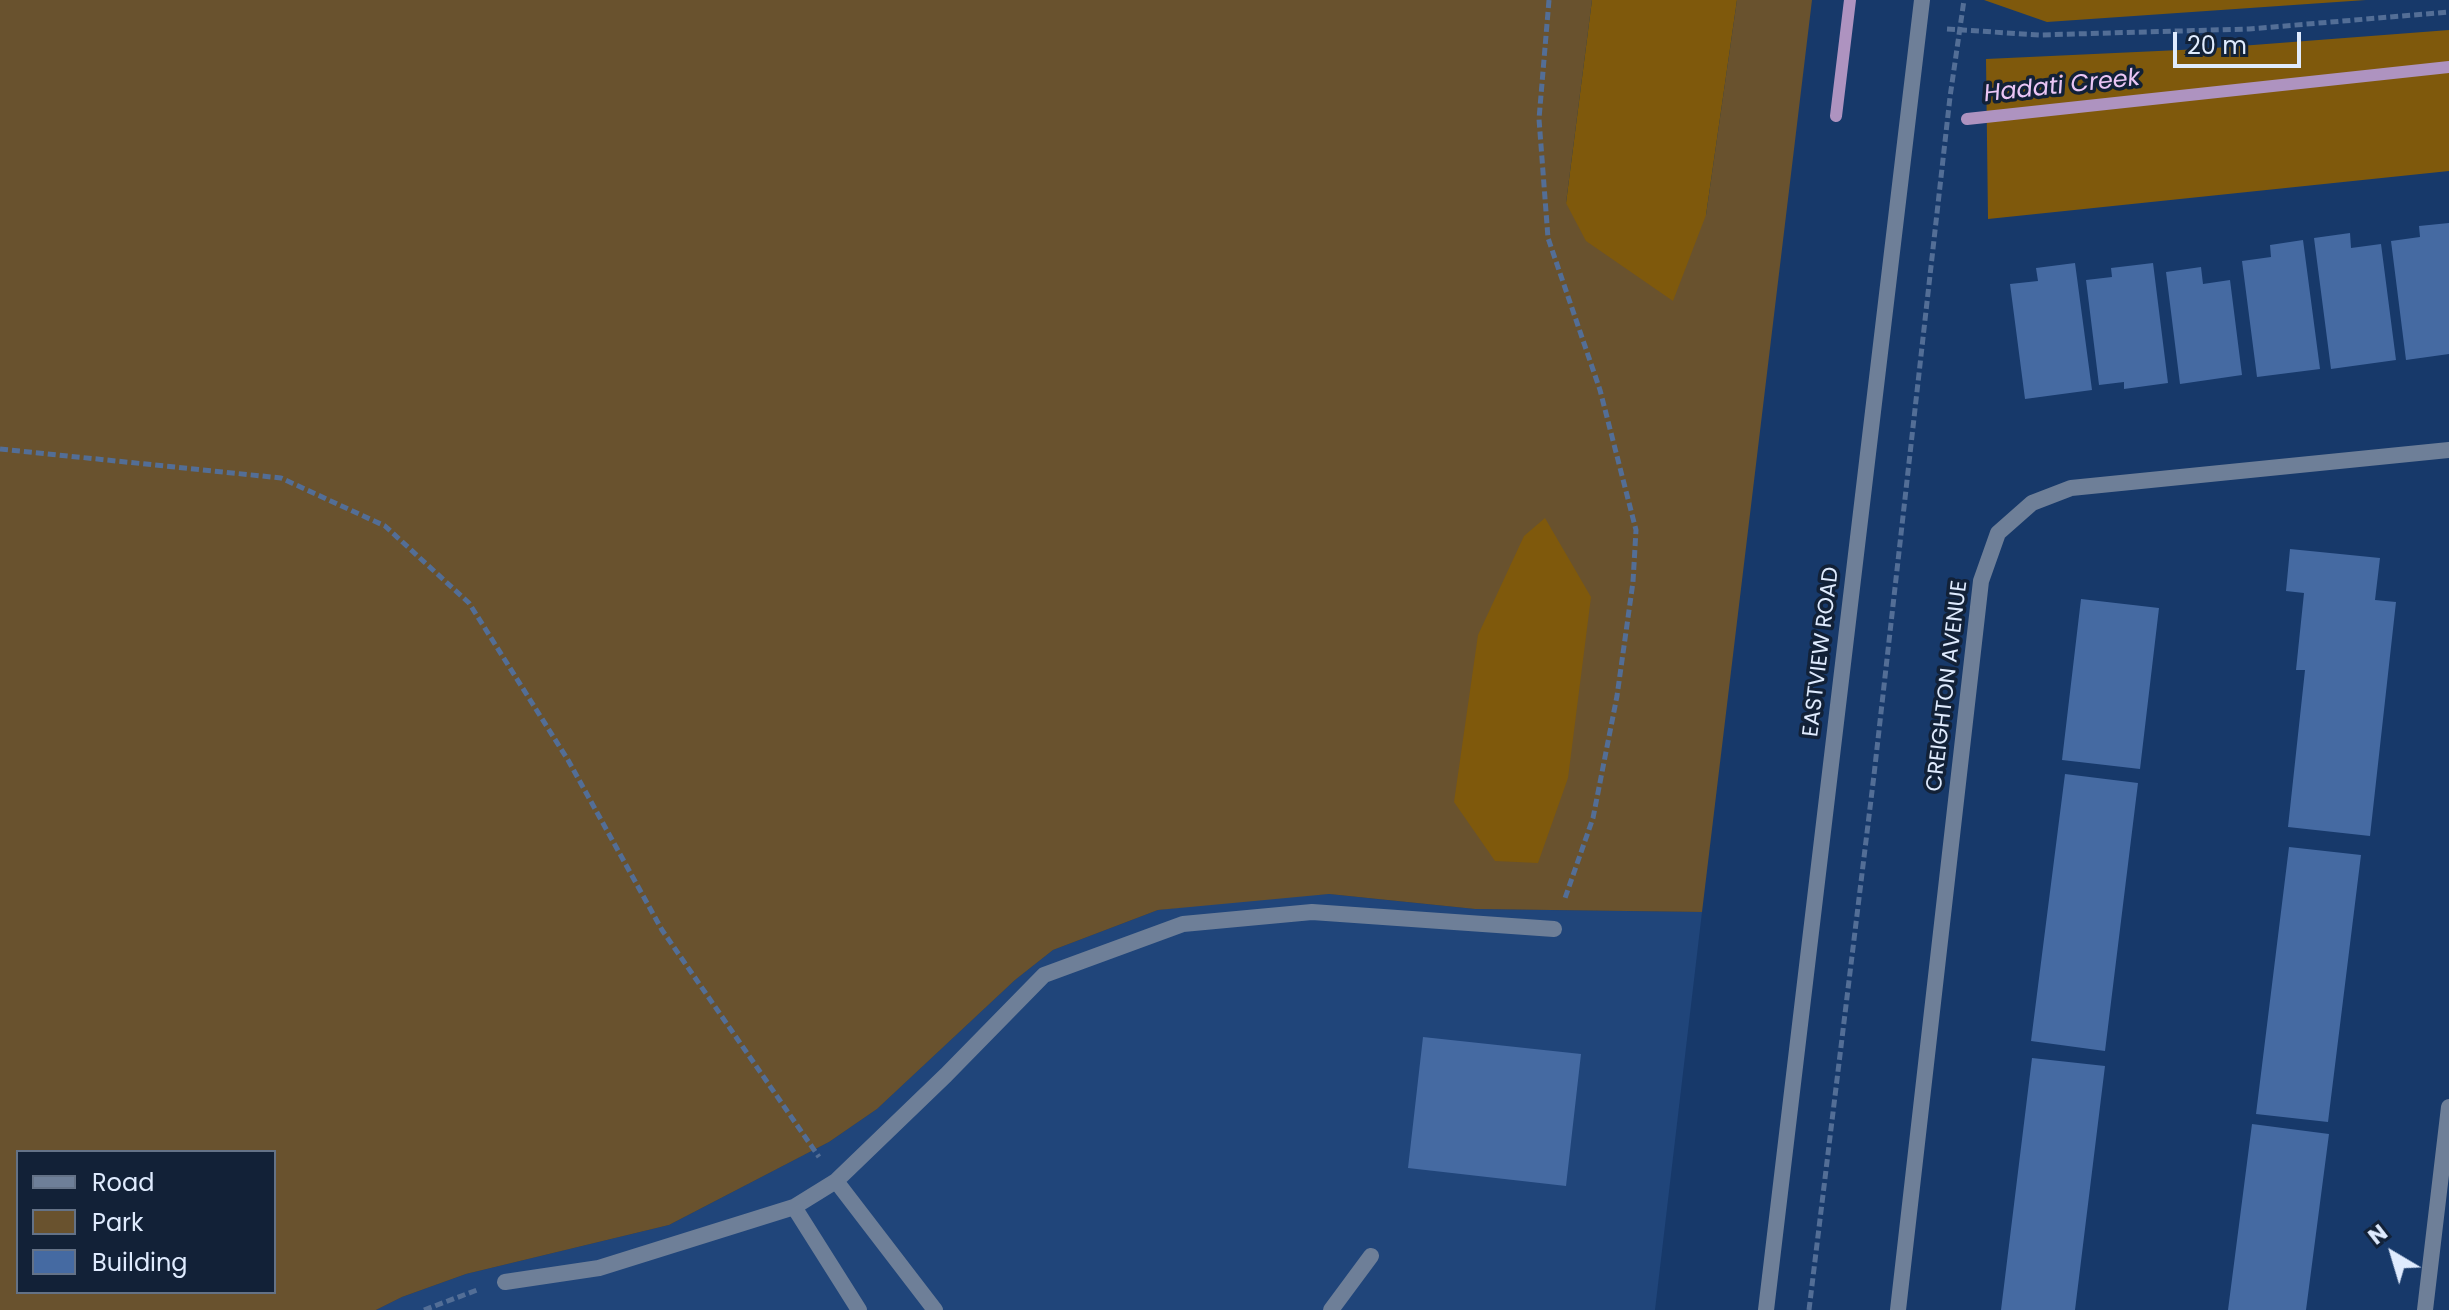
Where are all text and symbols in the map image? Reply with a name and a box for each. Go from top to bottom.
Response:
scale bar [2177,16,2305,66]
text: 20 m [2187,29,2247,62]
water label: Hadati Creek [1983,64,2141,110]
street label: EASTVIEW ROAD [1798,566,1846,738]
street label: CREIGHTON AVENUE [1922,579,1974,793]
legend [16,1150,276,1294]
text: Road [92,1166,154,1199]
text: Park [92,1206,143,1239]
north arrow [2353,1214,2433,1294]
text: N [2362,1217,2394,1252]
text: Building [92,1246,188,1279]

